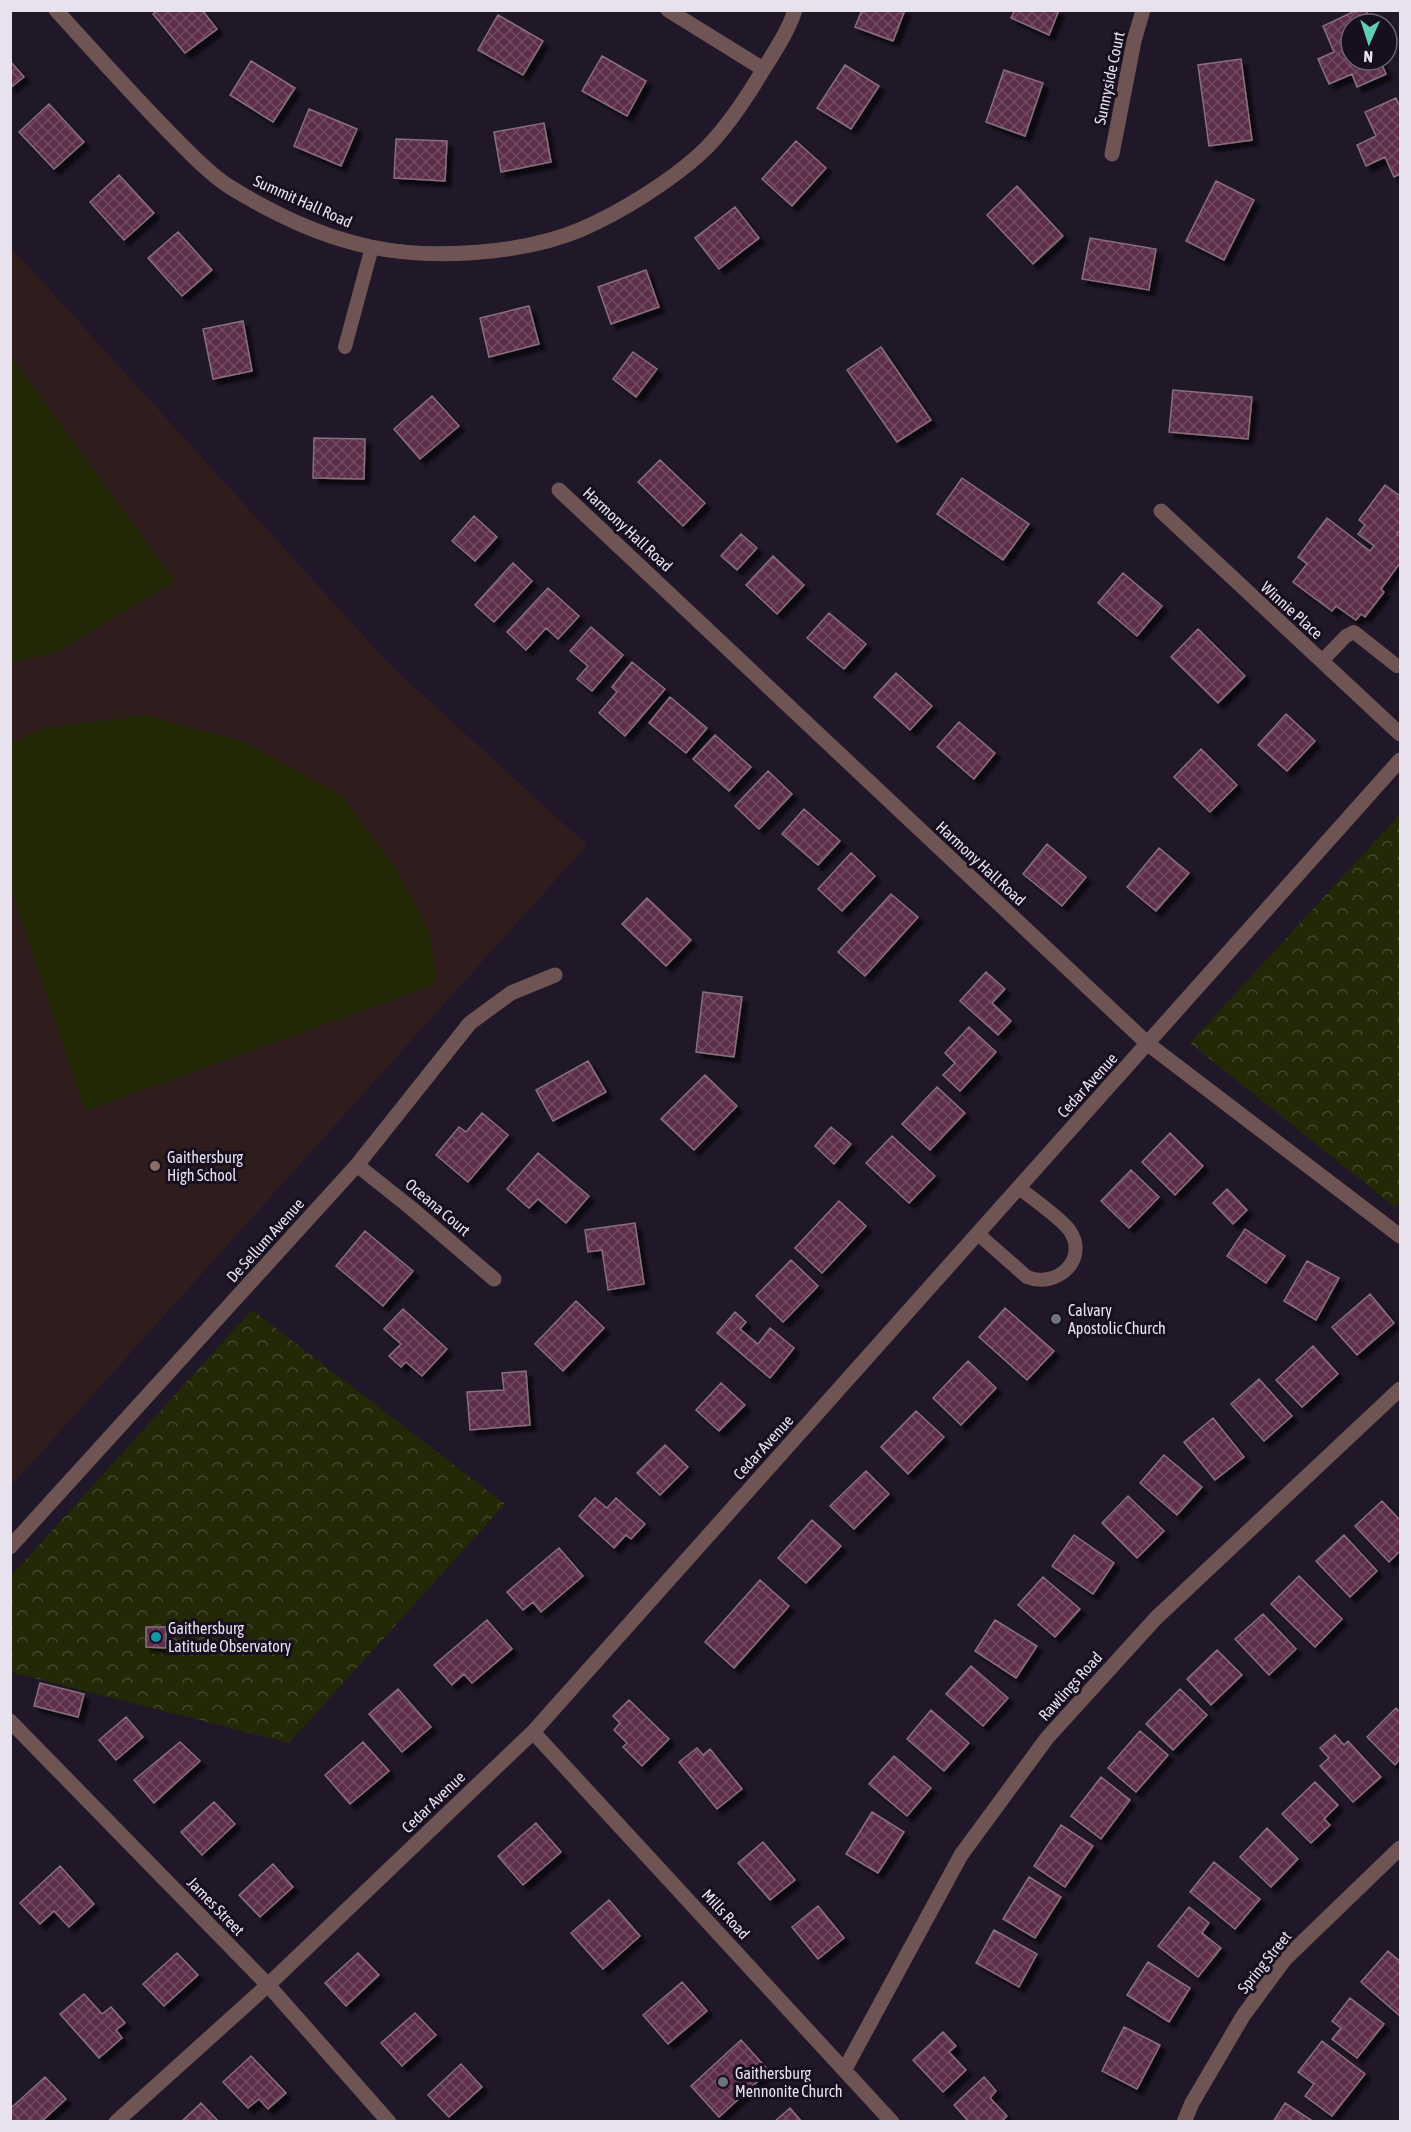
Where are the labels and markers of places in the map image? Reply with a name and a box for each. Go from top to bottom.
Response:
place label: Gaithersburg High School [167,1148,243,1185]
marker: Gaithersburg High School [148,1159,162,1173]
place label: Calvary Apostolic Church [1068,1301,1166,1338]
marker: Calvary Apostolic Church [1049,1312,1063,1326]
place label: Gaithersburg Latitude Observatory [168,1619,291,1656]
marker: Gaithersburg Latitude Observatory [149,1630,163,1644]
place label: Gaithersburg Mennonite Church [735,2064,842,2100]
marker: Gaithersburg Mennonite Church [716,2075,730,2089]

